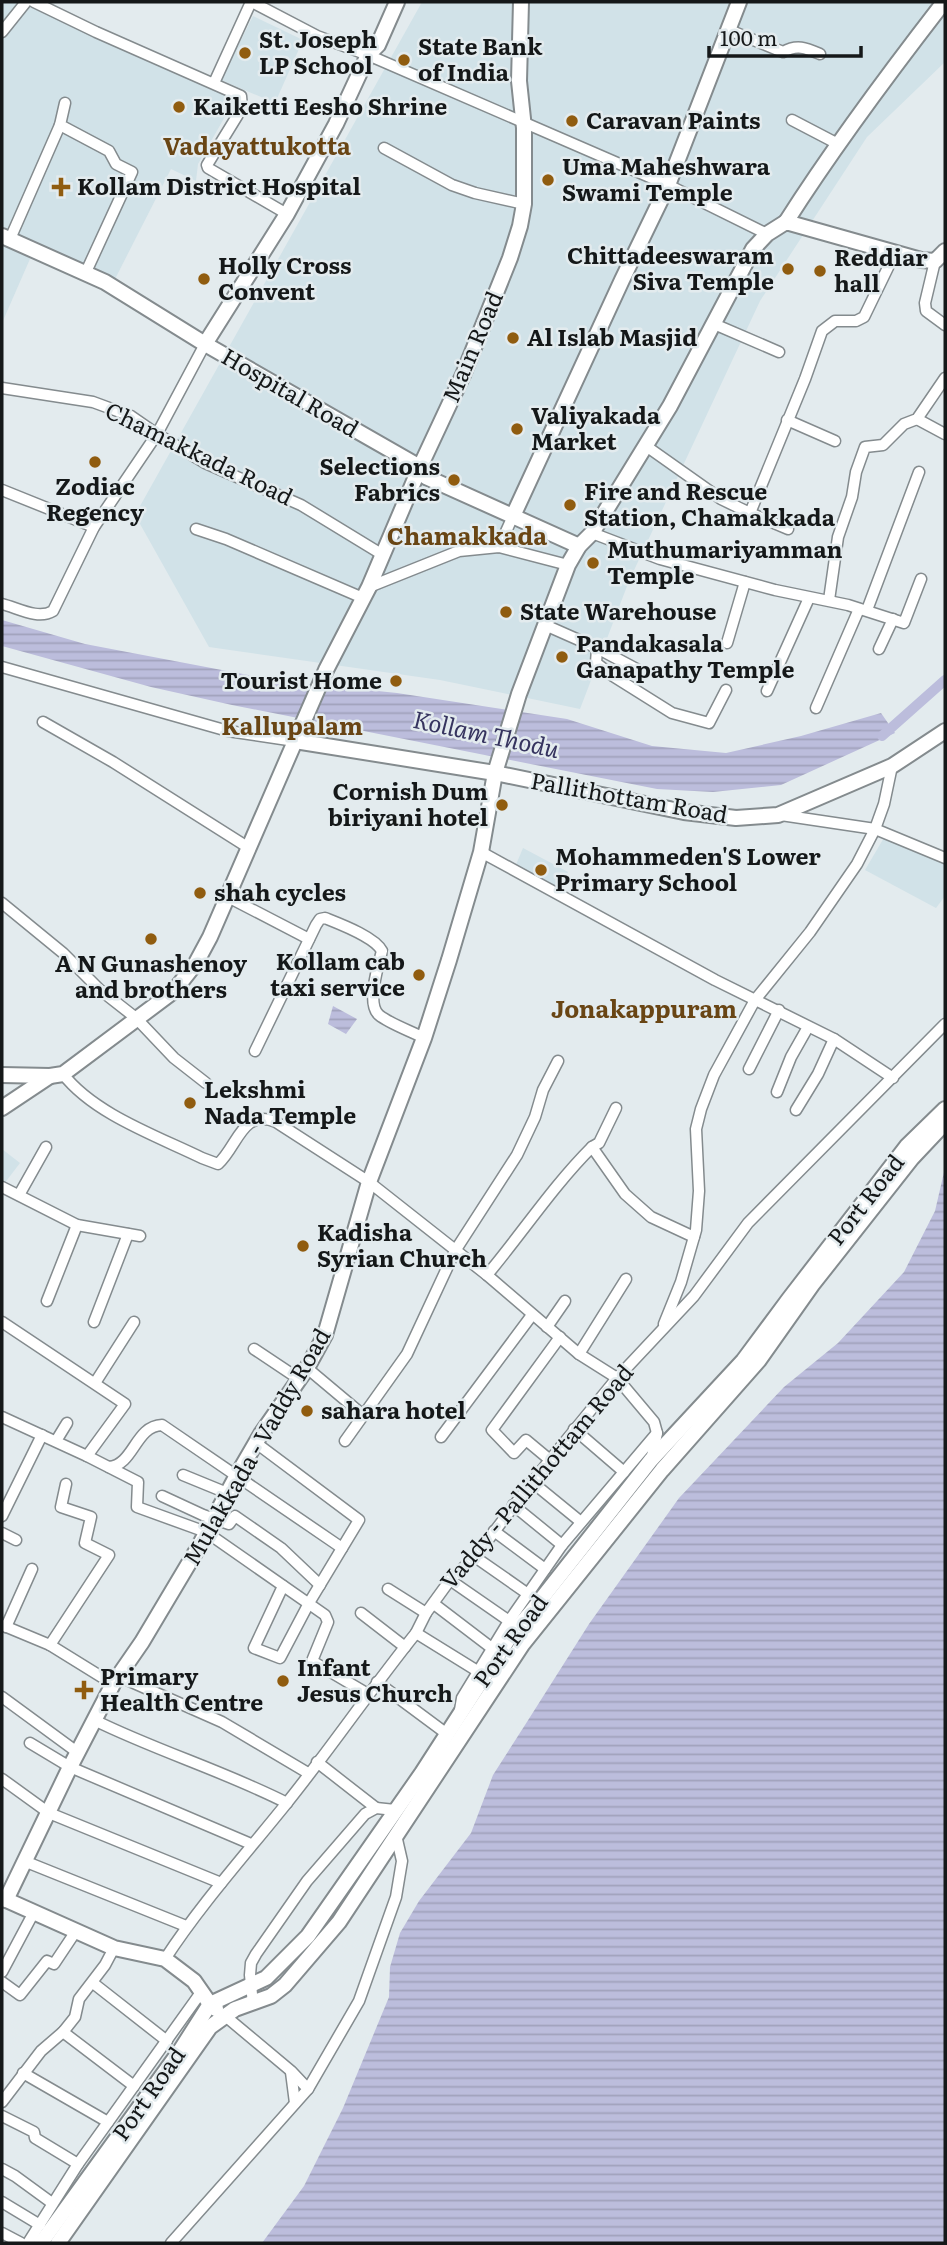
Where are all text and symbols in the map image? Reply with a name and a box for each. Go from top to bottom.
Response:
scale bar [709,14,861,58]
place label: St. Joseph LP School [259,21,377,81]
text: 100 m [720,21,777,52]
place label: State Bank of India [418,28,543,88]
marker: St. Joseph LP School [237,45,253,61]
marker: State Bank of India [396,52,412,68]
place label: Kaiketti Eesho Shrine [193,88,447,122]
marker: Kaiketti Eesho Shrine [171,99,187,115]
place label: Caravan Paints [586,102,761,136]
marker: Caravan Paints [564,113,580,129]
district label: Vadayattukotta [163,127,351,162]
place label: Uma Maheshwara Swami Temple [562,148,771,208]
place label: Kollam District Hospital [77,168,361,202]
marker: Uma Maheshwara Swami Temple [540,172,556,188]
marker: Kollam District Hospital [51,177,71,197]
place label: Chittadeeswaram Siva Temple [567,237,774,297]
place label: Reddiar hall [834,239,928,299]
place label: Holly Cross Convent [218,247,352,307]
marker: Chittadeeswaram Siva Temple [780,261,796,277]
marker: Reddiar hall [812,263,828,279]
marker: Holly Cross Convent [196,271,212,287]
street label: Main Road [432,285,510,407]
place label: Al Islab Masjid [527,319,697,353]
marker: Al Islab Masjid [505,330,521,346]
street label: Hospital Road [216,338,366,444]
street label: Chamakkada Road [100,392,299,512]
place label: Valiyakada Market [531,397,661,457]
marker: Valiyakada Market [509,421,525,437]
place label: Selections Fabrics [319,448,440,508]
marker: Zodiac Regency [87,454,103,470]
place label: Zodiac Regency [46,468,144,528]
marker: Selections Fabrics [446,472,462,488]
place label: Fire and Rescue Station, Chamakkada [584,473,836,533]
marker: Fire and Rescue Station, Chamakkada [562,497,578,513]
district label: Chamakkada [387,517,547,552]
place label: Muthumariyamman Temple [607,531,843,591]
marker: Muthumariyamman Temple [585,555,601,571]
place label: State Warehouse [520,593,717,627]
marker: State Warehouse [498,604,514,620]
place label: Pandakasala Ganapathy Temple [576,625,795,685]
marker: Pandakasala Ganapathy Temple [554,649,570,665]
place label: Tourist Home [220,662,382,696]
marker: Tourist Home [388,673,404,689]
water label: Kollam Thodu [410,700,564,765]
district label: Kallupalam [221,707,363,742]
street label: Pallithottam Road [528,762,730,830]
place label: Cornish Dum biriyani hotel [328,773,488,833]
marker: Cornish Dum biriyani hotel [494,797,510,813]
place label: Mohammeden'S Lower Primary School [555,838,821,898]
marker: Mohammeden'S Lower Primary School [533,862,549,878]
place label: shah cycles [214,874,346,908]
marker: shah cycles [192,885,208,901]
marker: A N Gunashenoy and brothers [143,931,159,947]
place label: Kollam cab taxi service [270,943,405,1003]
place label: A N Gunashenoy and brothers [55,945,247,1005]
marker: Kollam cab taxi service [411,967,427,983]
district label: Jonakappuram [551,990,737,1025]
place label: Lekshmi Nada Temple [204,1071,356,1131]
marker: Lekshmi Nada Temple [182,1095,198,1111]
street label: Port Road [818,1146,911,1252]
place label: Kadisha Syrian Church [317,1214,487,1274]
marker: Kadisha Syrian Church [295,1238,311,1254]
street label: Mulakkada - Vaddy Road [173,1321,337,1571]
street label: Vaddy - Pallithottam Road [431,1356,640,1596]
place label: sahara hotel [321,1392,466,1426]
marker: sahara hotel [299,1403,315,1419]
street label: Port Road [464,1586,555,1693]
place label: Infant Jesus Church [297,1649,453,1709]
place label: Primary Health Centre [100,1658,263,1718]
marker: Infant Jesus Church [275,1673,291,1689]
marker: Primary Health Centre [74,1680,94,1700]
street label: Port Road [103,2039,192,2147]

